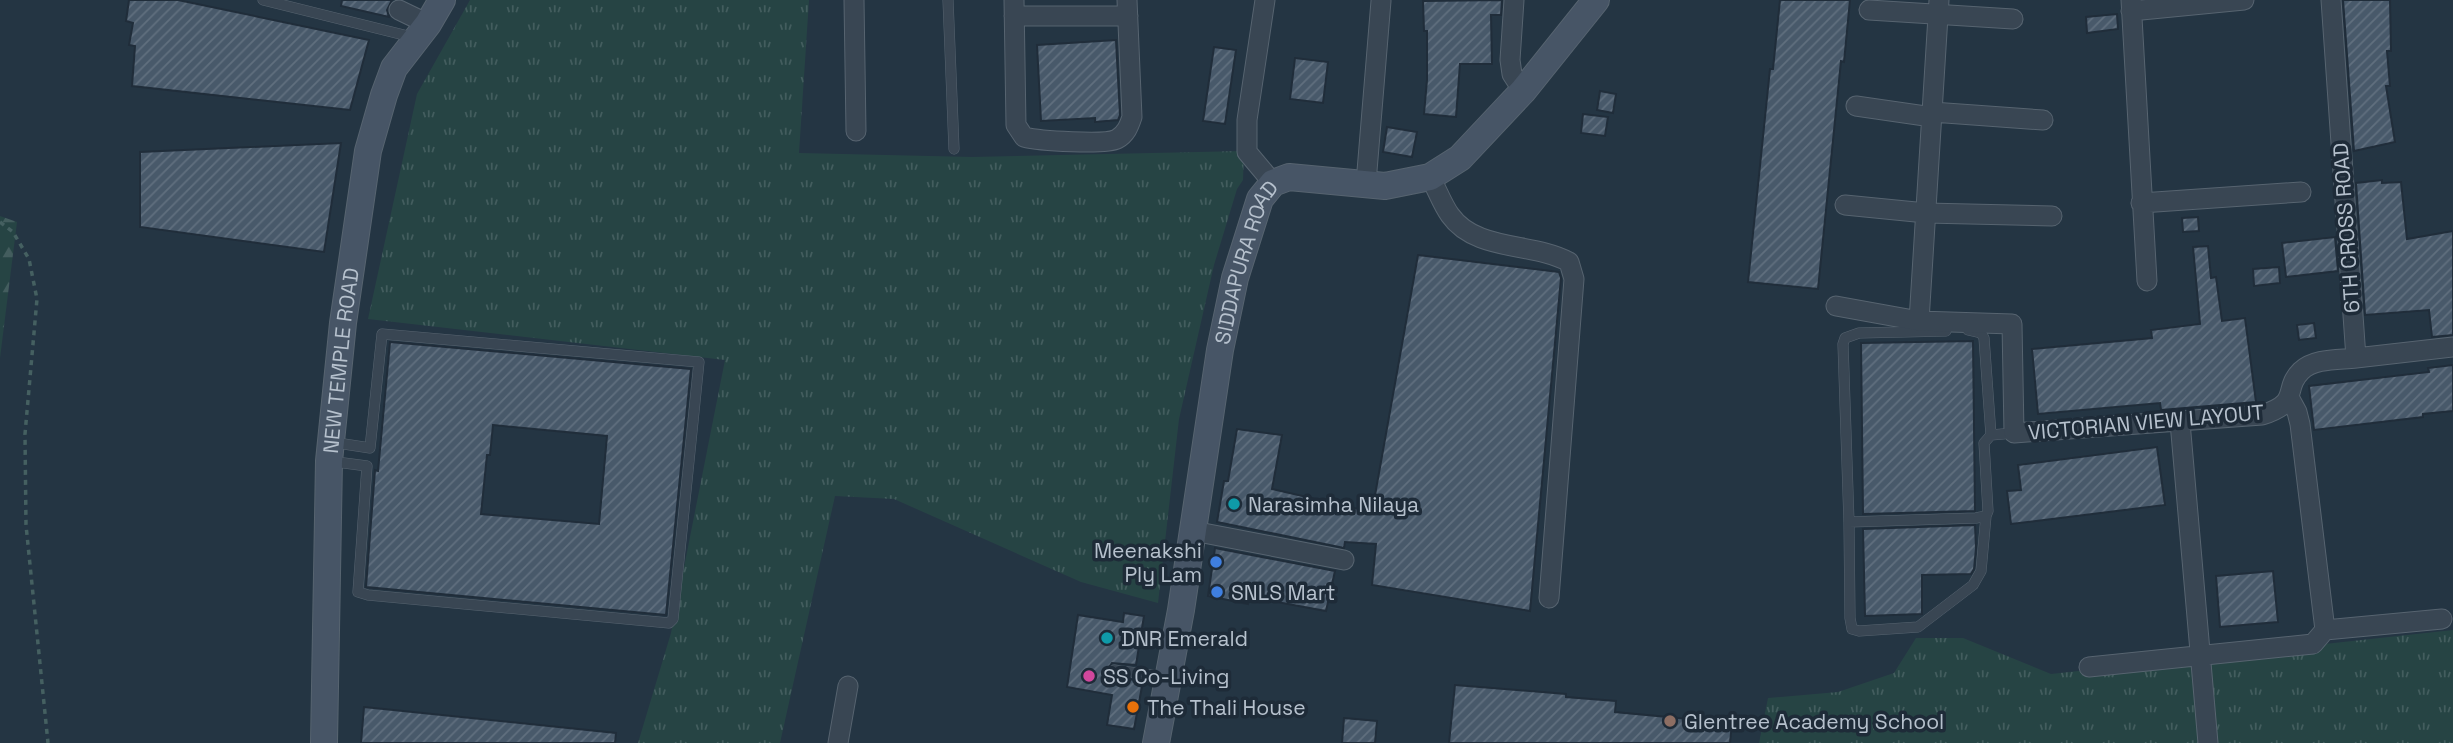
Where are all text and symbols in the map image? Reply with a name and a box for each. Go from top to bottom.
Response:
street label: 6TH CROSS ROAD [2327,142,2365,314]
street label: SIDDAPURA ROAD [1208,174,1284,347]
street label: NEW TEMPLE ROAD [316,266,364,455]
street label: VICTORIAN VIEW LAYOUT [2027,398,2265,446]
place label: Narasimha Nilaya [1248,491,1419,518]
marker: Narasimha Nilaya [1226,496,1242,512]
place label: Meenakshi Ply Lam [1094,537,1202,588]
marker: Meenakshi Ply Lam [1208,554,1224,570]
place label: SNLS Mart [1231,579,1335,606]
marker: SNLS Mart [1209,584,1225,600]
place label: DNR Emerald [1121,625,1248,652]
marker: DNR Emerald [1099,630,1115,646]
place label: SS Co-Living [1103,663,1230,690]
marker: SS Co-Living [1081,668,1097,684]
place label: The Thali House [1147,694,1306,721]
marker: The Thali House [1125,699,1141,715]
place label: Glentree Academy School [1684,708,1944,735]
marker: Glentree Academy School [1662,713,1678,729]

